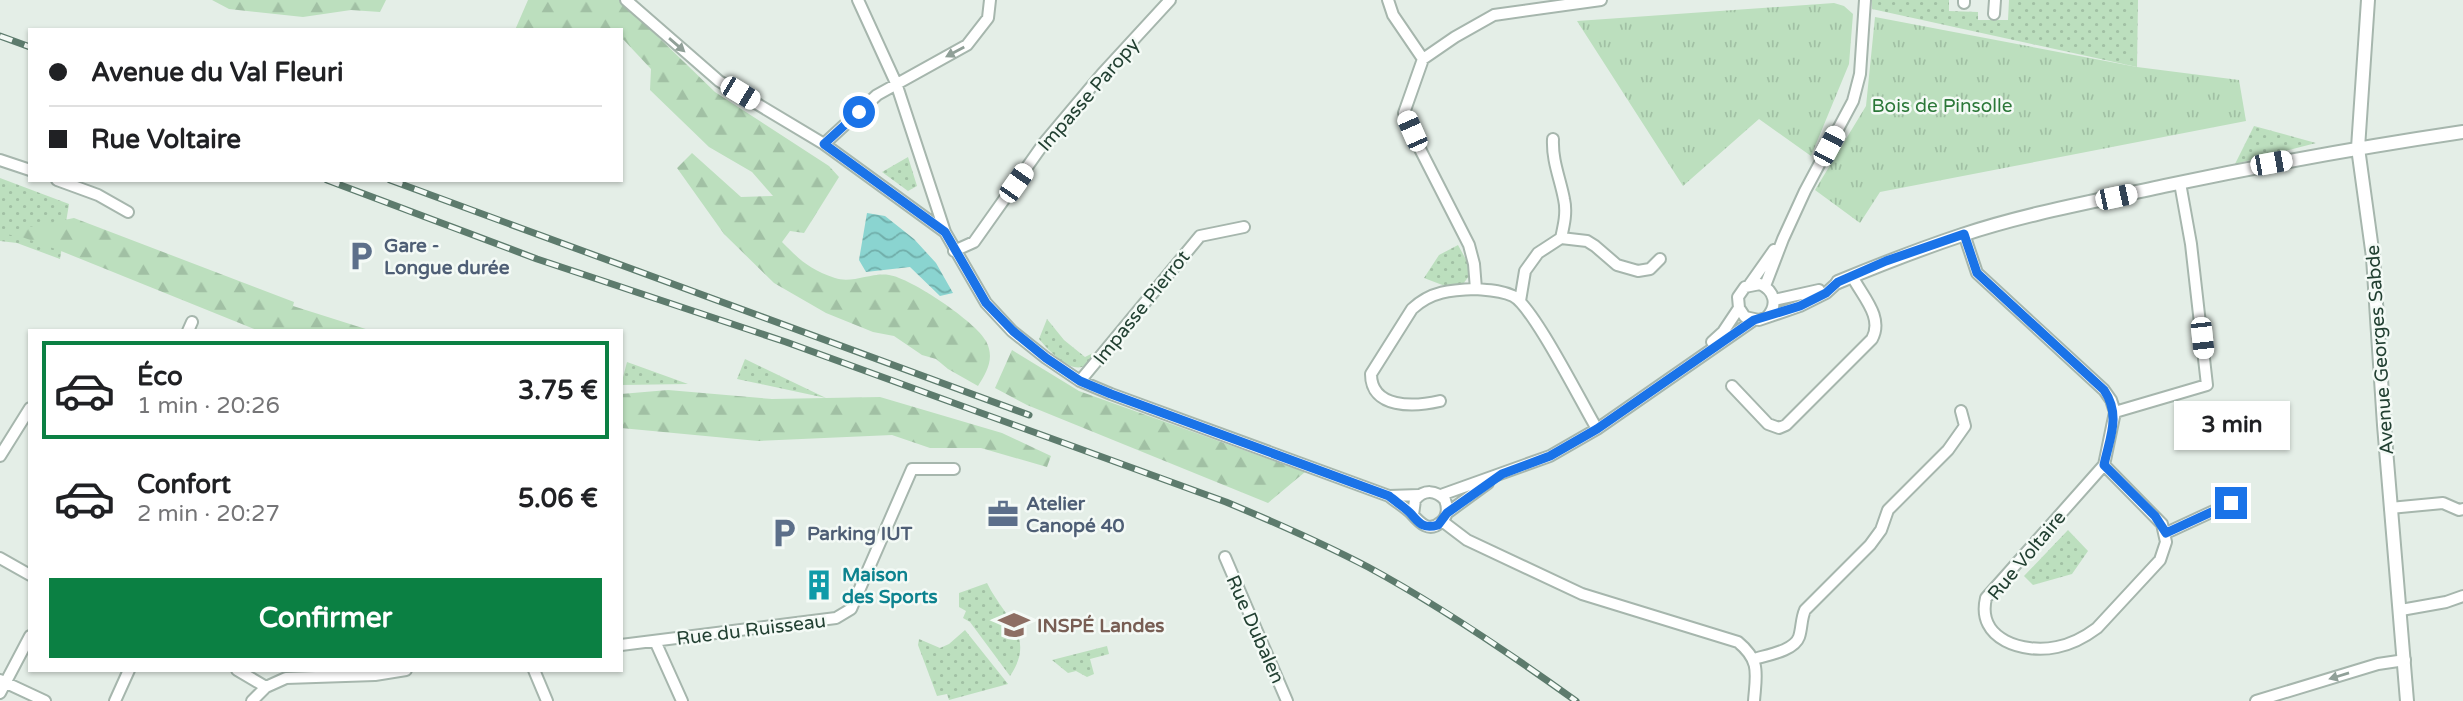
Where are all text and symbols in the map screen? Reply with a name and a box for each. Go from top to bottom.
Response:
street label: Impasse Paropy [1034,34,1144,156]
one-way arrow [669,37,686,52]
one-way arrow [945,46,964,58]
text: Avenue du Val Fleuri [91,57,343,88]
car [717,73,764,113]
park label: Bois de Pinsolle [1872,95,2012,117]
route start [843,96,875,128]
car [1394,108,1431,154]
car [1810,123,1849,169]
text: Rue Voltaire [91,124,241,155]
car [2249,149,2294,177]
car [996,160,1037,206]
car [2094,182,2139,212]
place label: Gare - Longue durée [384,235,510,280]
parking icon: Gare - Longue durée [344,239,378,273]
street label: Avenue Georges Sabde [2362,244,2398,456]
street label: Impasse Pierrot [1089,246,1194,369]
car [2190,316,2215,360]
icon: car [53,359,116,422]
text: Éco [137,361,183,392]
text: 3.75 € [518,375,598,406]
text: 1 min · 20:26 [137,392,280,420]
callout: 3 min [2173,402,2289,450]
text: 3 min [2201,411,2263,439]
icon: car [53,467,116,530]
text: Confort [137,469,231,500]
text: 5.06 € [518,483,598,514]
route end [2215,487,2247,519]
place label: Atelier Canopé 40 [1026,493,1125,538]
office icon: Atelier Canopé 40 [986,497,1020,531]
text: 2 min · 20:27 [137,500,280,528]
street label: Rue Voltaire [1983,507,2070,605]
parking icon: Parking IUT [767,516,801,550]
place label: Parking IUT [807,523,913,546]
place label: Maison des Sports [842,564,938,609]
building icon: Maison des Sports [802,568,836,602]
street label: Rue Dubalen [1221,572,1289,687]
button: Confirmer [49,578,602,658]
school or university icon: INSPÉ Landes [997,608,1031,642]
street label: Rue du Ruisseau [675,610,827,650]
place label: INSPÉ Landes [1037,614,1164,637]
one-way arrow [2328,672,2349,682]

